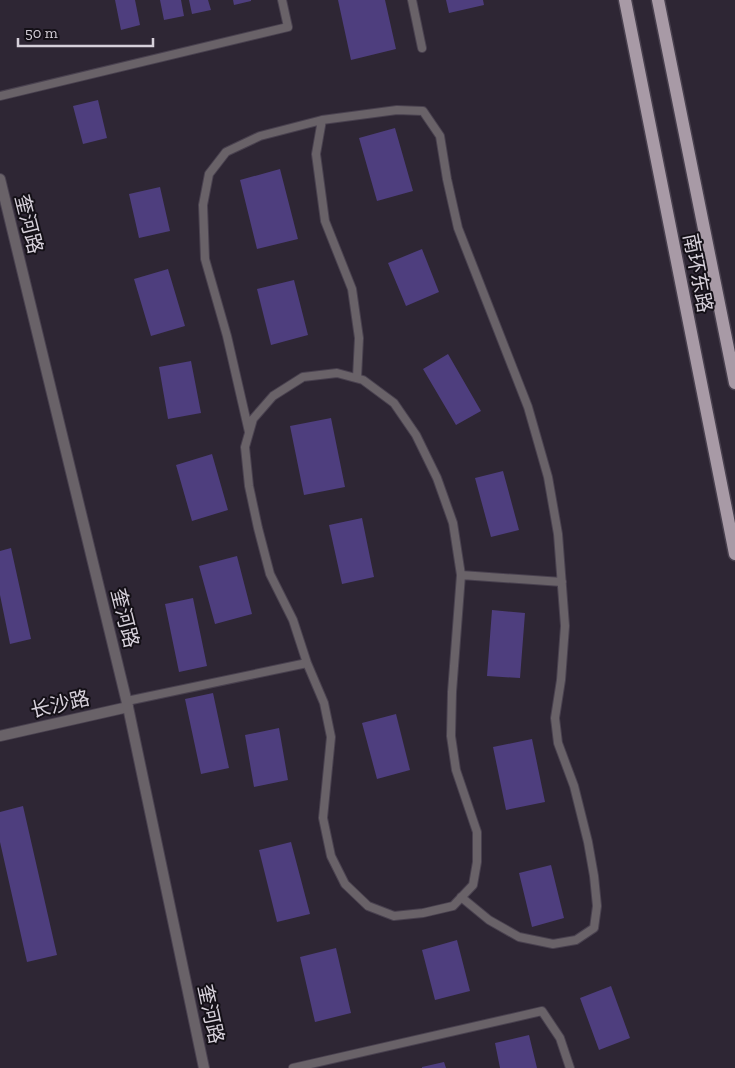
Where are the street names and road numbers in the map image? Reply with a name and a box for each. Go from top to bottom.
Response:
street label: 奎河路 [10,192,48,256]
street label: 南环东路 [679,231,717,315]
street label: 奎河路 [106,586,144,650]
street label: 长沙路 [28,686,92,722]
street label: 奎河路 [193,982,229,1046]

